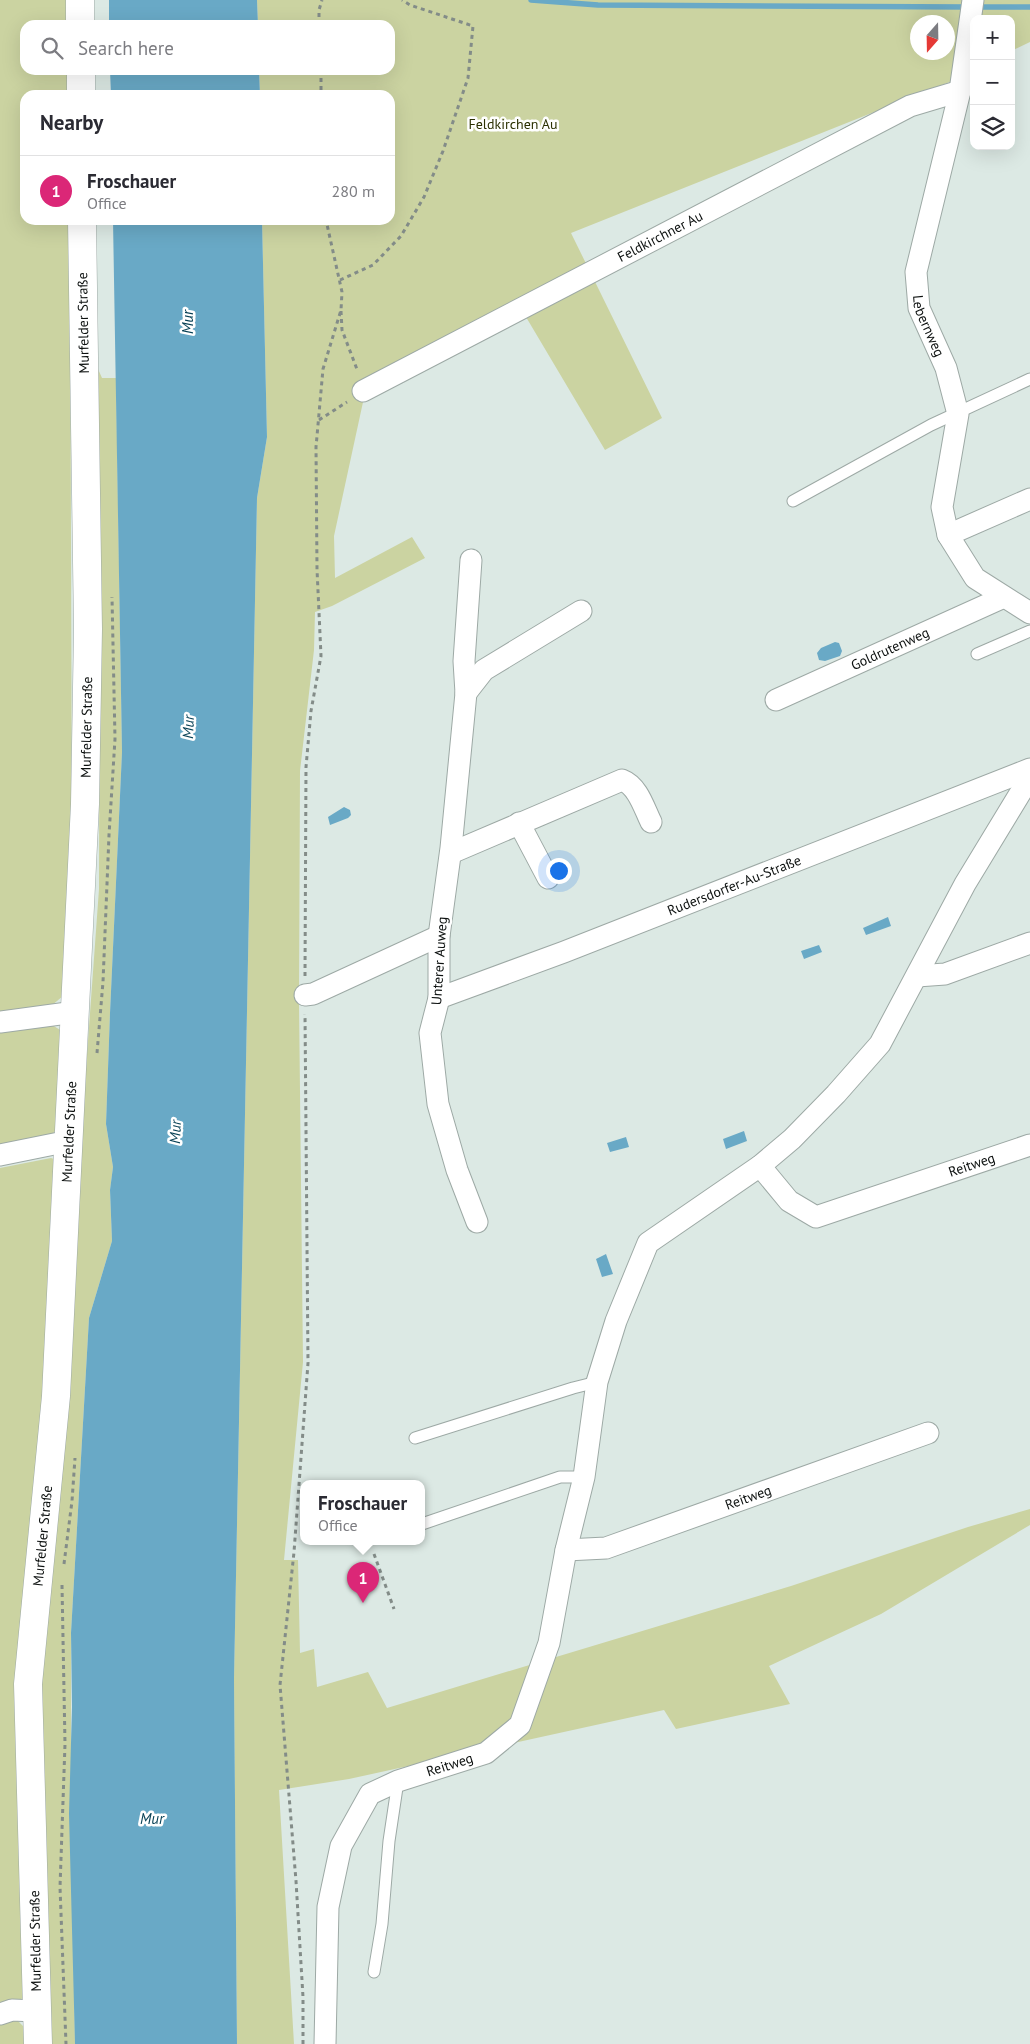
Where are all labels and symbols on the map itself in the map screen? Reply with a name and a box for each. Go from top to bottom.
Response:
north arrow [910,15,955,60]
park label: Feldkirchen Au [469,115,557,133]
street label: Feldkirchner Au [614,207,706,266]
street label: Murfelder Straße [73,272,93,374]
street label: Lebernweg [909,294,949,359]
water label: Mur [178,309,197,334]
street label: Goldrutenweg [848,623,932,674]
street label: Murfelder Straße [76,676,96,778]
water label: Mur [178,714,198,739]
street label: Rudersdorfer-Au-Straße [665,851,804,920]
your location [546,858,572,884]
street label: Unterer Auweg [427,916,451,1006]
street label: Murfelder Straße [57,1081,80,1183]
water label: Mur [165,1119,185,1144]
street label: Reitweg [946,1148,997,1181]
street label: Reitweg [723,1481,774,1514]
street label: Murfelder Straße [29,1484,56,1587]
pin: 1 [347,1562,379,1603]
street label: Reitweg [424,1749,475,1780]
water label: Mur [140,1809,165,1828]
street label: Murfelder Straße [25,1890,45,1992]

